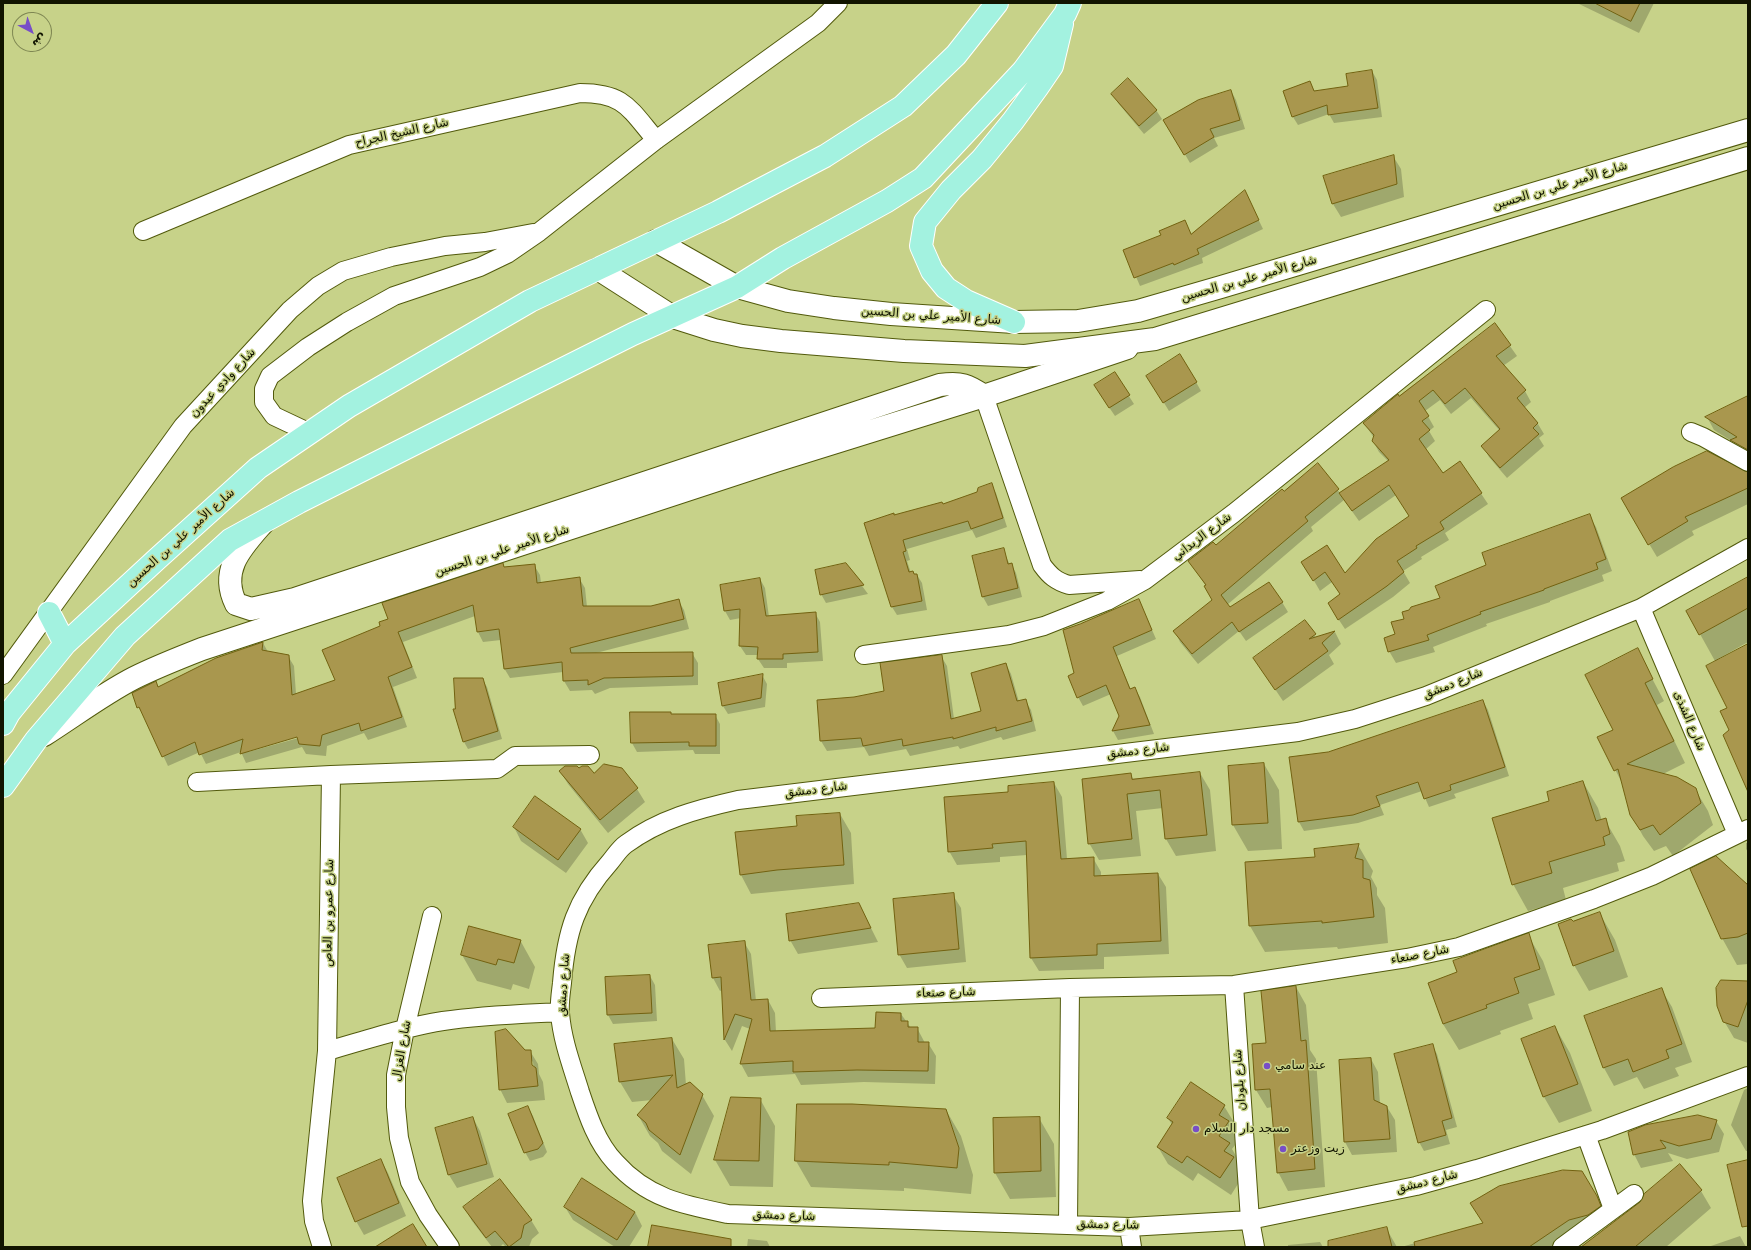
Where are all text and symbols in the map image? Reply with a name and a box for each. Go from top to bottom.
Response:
north arrow [12,12,52,52]
text: ش [30,31,50,51]
street label: شارع الشيخ الجراح [354,115,450,151]
street label: شارع الأمير علي بن الحسين [1491,159,1629,213]
street label: شارع الأمير علي بن الحسين [1179,253,1319,305]
street label: شارع الأمير علي بن الحسين [860,304,1002,328]
street label: شارع وادي عبدون [187,345,259,421]
street label: شارع الأمير علي بن الحسين [124,486,238,590]
street label: شارع الزبداني [1170,510,1234,564]
street label: شارع الأمير علي بن الحسين [433,522,571,580]
street label: شارع دمشق [1421,666,1485,702]
street label: شارع الشذى [1670,689,1708,753]
street label: شارع دمشق [1106,740,1170,762]
street label: شارع دمشق [784,779,848,801]
street label: شارع عمرو بن العاص [321,859,337,967]
street label: شارع صنعاء [1389,942,1451,968]
street label: شارع دمشق [555,953,573,1017]
street label: شارع صنعاء [916,985,976,1001]
street label: شارع الغزال [390,1019,414,1083]
street label: شارع بلودان [1231,1049,1249,1111]
place label: عند سامي [1275,1059,1326,1073]
marker: عند سامي [1262,1061,1272,1071]
place label: مسجد دار السلام [1204,1122,1290,1136]
marker: مسجد دار السلام [1191,1124,1201,1134]
place label: زيت وزعتر [1291,1142,1345,1156]
marker: زيت وزعتر [1278,1144,1288,1154]
street label: شارع دمشق [1395,1167,1459,1197]
street label: شارع دمشق [752,1208,816,1224]
street label: شارع دمشق [1076,1217,1140,1233]

